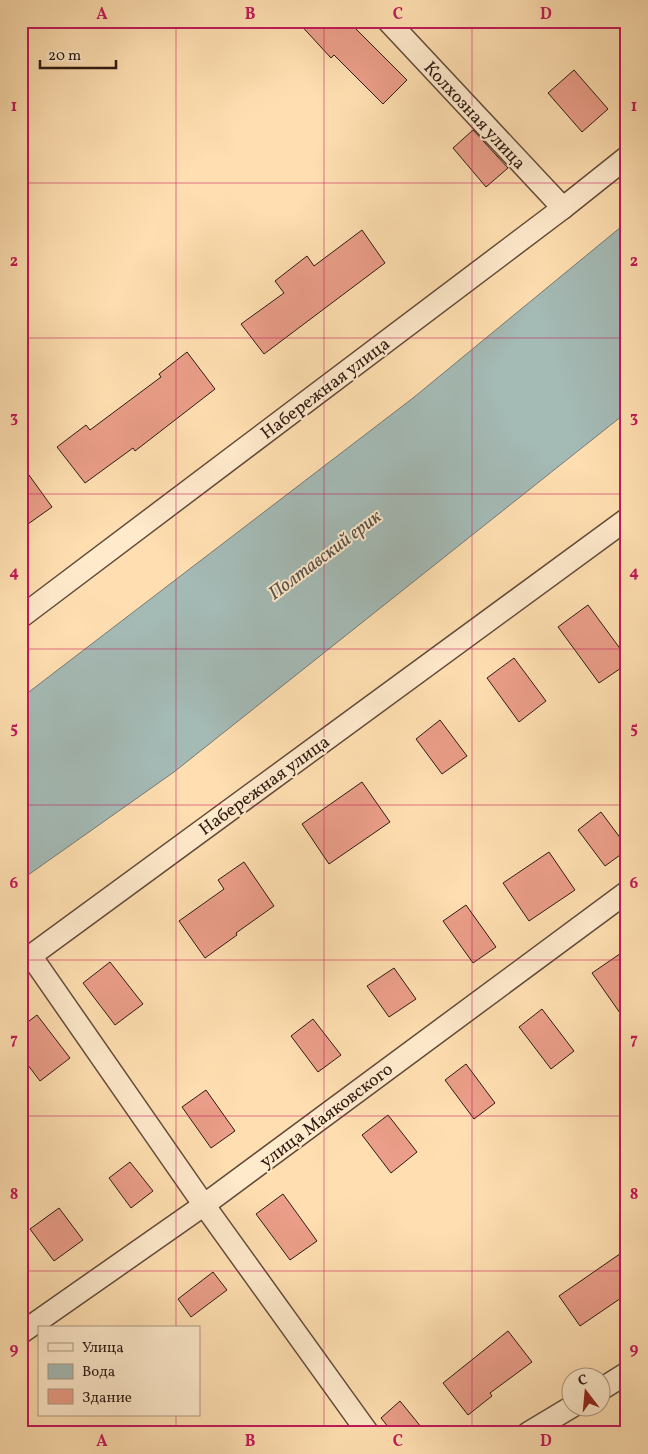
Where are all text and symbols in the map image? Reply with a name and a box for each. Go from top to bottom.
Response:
text: A [96,4,108,26]
text: B [245,4,256,26]
text: C [393,4,403,26]
text: D [540,4,552,26]
scale bar [40,38,116,70]
text: 20 m [48,46,81,67]
street label: Колхозная улица [417,56,531,176]
text: 1 [11,96,17,118]
text: 1 [631,96,637,118]
text: 2 [10,251,18,273]
text: 2 [630,251,638,273]
street label: Набережная улица [256,332,396,446]
text: 3 [10,407,18,429]
text: 3 [630,407,638,429]
water label: Полтавский ерик [263,504,388,607]
text: 4 [9,562,19,584]
text: 4 [629,562,639,584]
text: 5 [10,718,18,740]
text: 5 [630,718,638,740]
street label: Набережная улица [194,730,335,842]
text: 6 [10,873,19,895]
text: 6 [630,873,639,895]
text: 7 [10,1029,18,1051]
text: 7 [630,1029,638,1051]
street label: улица Маяковского [255,1058,399,1175]
text: 8 [10,1184,18,1206]
text: 8 [630,1184,638,1206]
legend [38,1326,200,1416]
text: Улица [82,1338,124,1359]
text: 9 [10,1339,19,1361]
text: 9 [630,1339,639,1361]
text: Вода [82,1362,115,1383]
north arrow [560,1366,610,1416]
text: С [576,1371,590,1391]
text: Здание [82,1388,132,1409]
text: A [96,1431,108,1453]
text: B [245,1431,256,1453]
text: C [393,1431,403,1453]
text: D [540,1431,552,1453]

